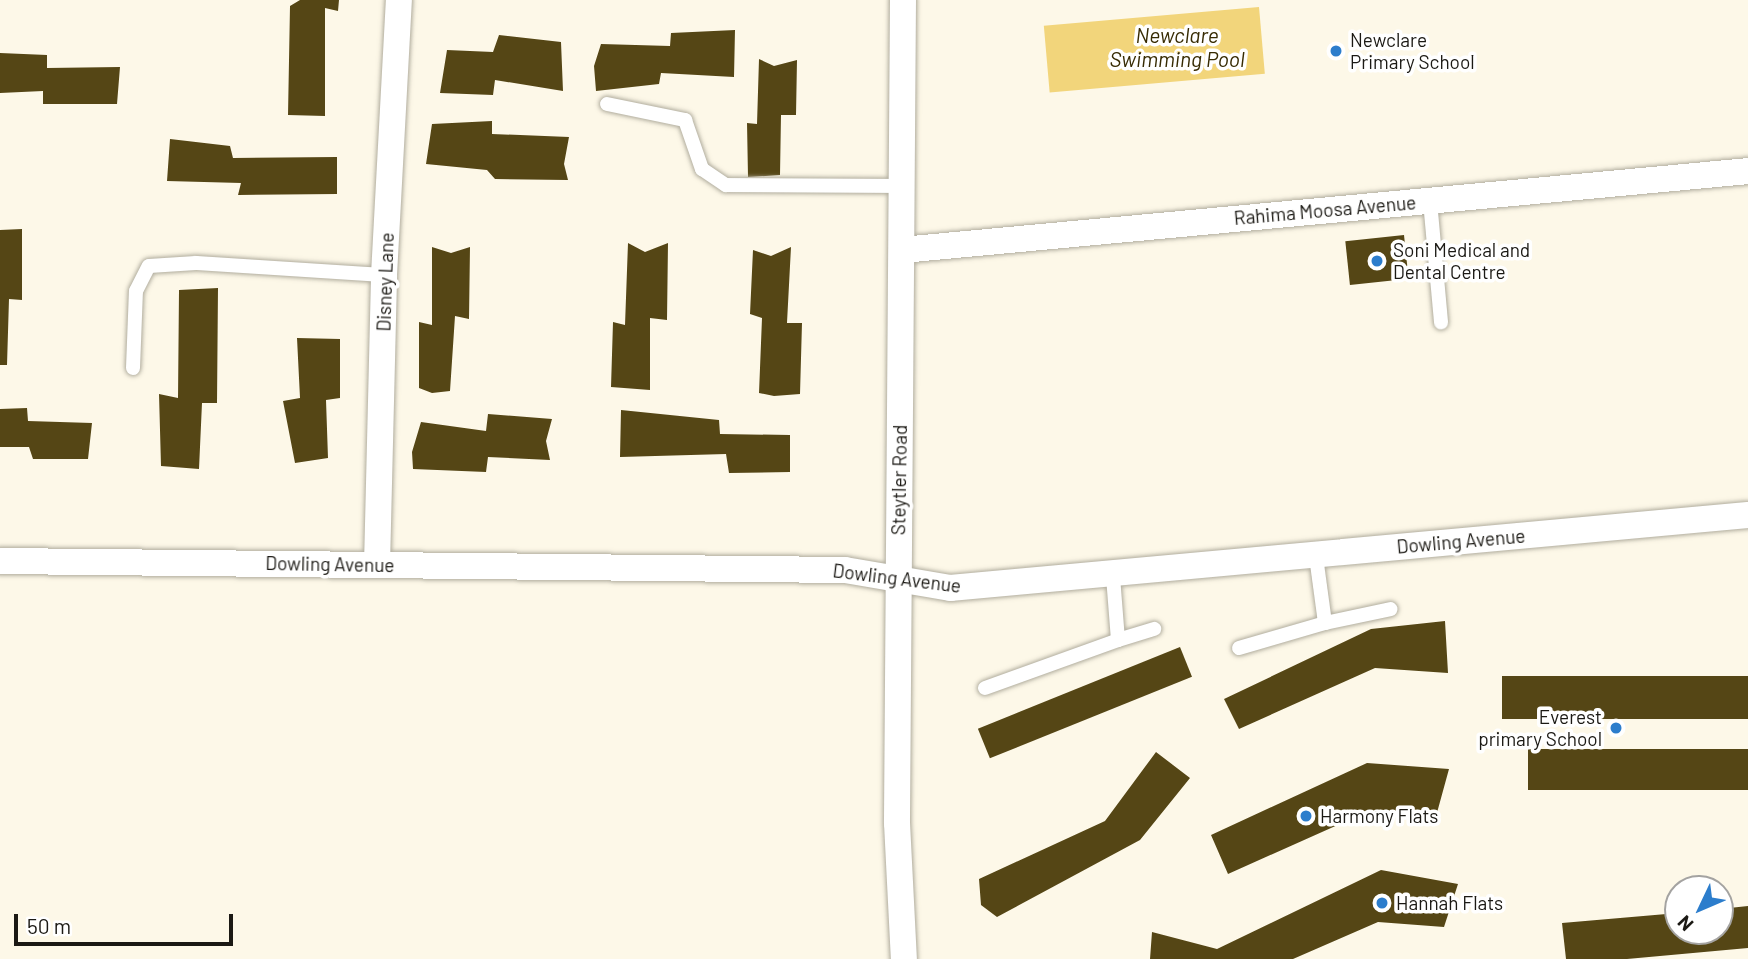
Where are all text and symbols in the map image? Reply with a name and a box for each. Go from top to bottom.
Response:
water label: Newclare Swimming Pool [1109,22,1245,72]
place label: Newclare Primary School [1350,29,1475,73]
marker: Newclare Primary School [1328,43,1344,59]
street label: Rahima Moosa Avenue [1233,191,1417,229]
street label: Disney Lane [372,232,398,332]
place label: Soni Medical and Dental Centre [1393,239,1530,283]
marker: Soni Medical and Dental Centre [1367,251,1387,271]
street label: Steytler Road [887,425,911,535]
street label: Dowling Avenue [1396,524,1526,558]
street label: Dowling Avenue [265,551,395,577]
street label: Dowling Avenue [831,559,963,597]
place label: Everest primary School [1478,706,1602,750]
marker: Everest primary School [1608,720,1624,736]
place label: Harmony Flats [1320,805,1438,827]
marker: Harmony Flats [1298,808,1314,824]
north arrow [1664,875,1734,945]
place label: Hannah Flats [1396,892,1503,914]
marker: Hannah Flats [1374,895,1390,911]
scale bar [18,900,236,944]
text: N [1672,911,1698,936]
text: 50 m [27,913,71,938]

